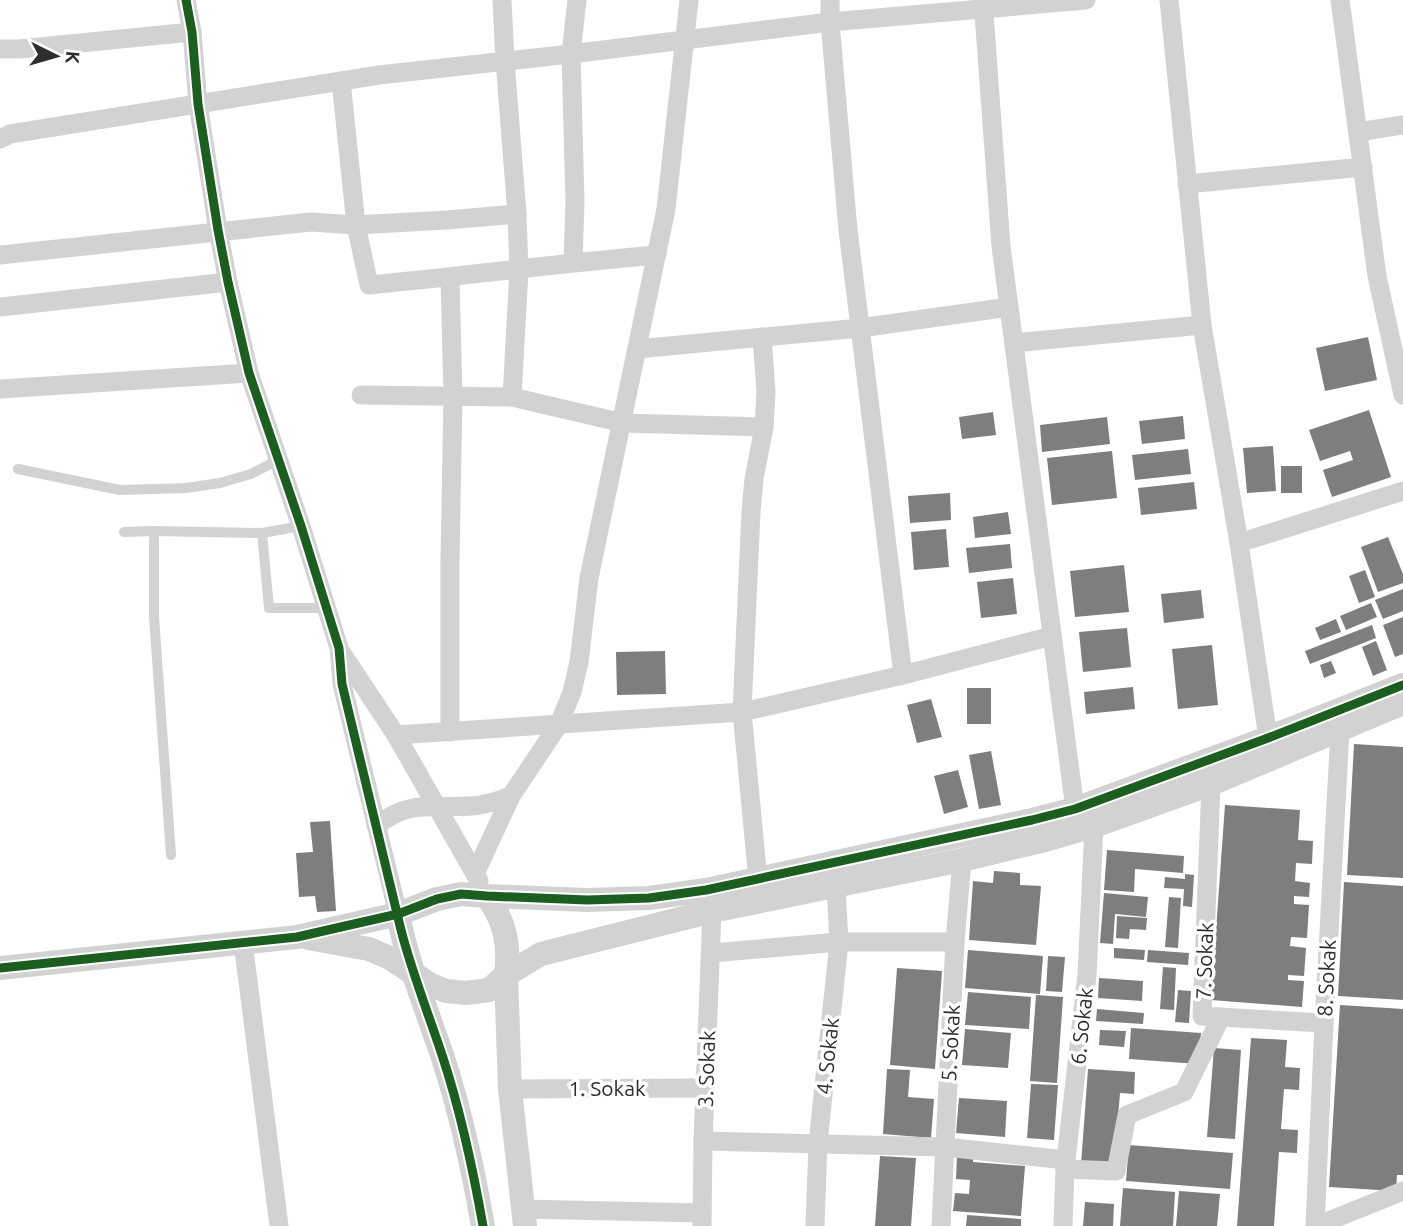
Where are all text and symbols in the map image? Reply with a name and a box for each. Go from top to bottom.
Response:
north arrow [21,21,91,91]
text: K [61,50,84,65]
street label: 7. Sokak [1191,922,1217,1000]
street label: 8. Sokak [1312,938,1340,1017]
street label: 6. Sokak [1065,986,1097,1066]
street label: 5. Sokak [936,1003,964,1082]
street label: 4. Sokak [811,1016,843,1096]
street label: 3. Sokak [693,1030,719,1108]
street label: 1. Sokak [568,1076,646,1100]

